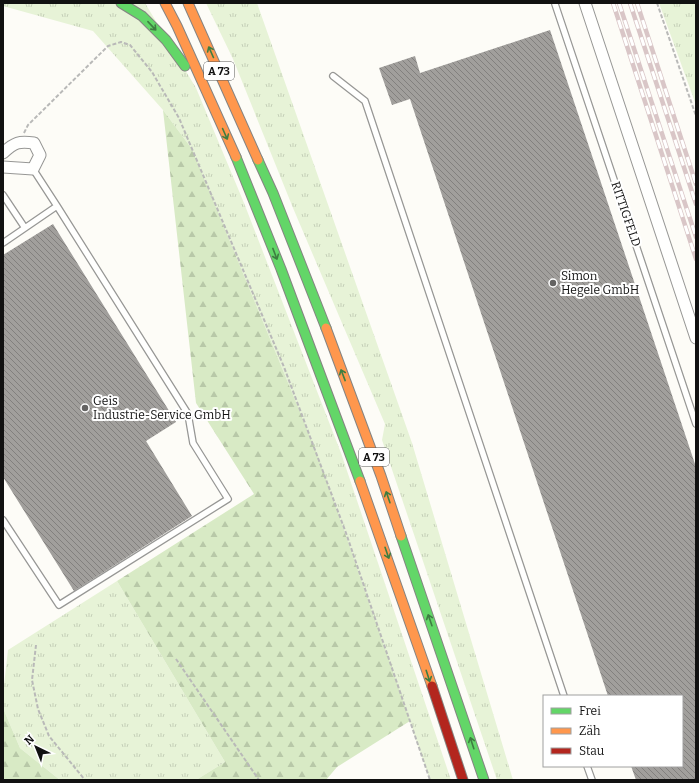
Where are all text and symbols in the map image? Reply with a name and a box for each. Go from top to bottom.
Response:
one-way arrow [147,21,157,31]
one-way arrow [207,46,214,58]
road number: A 73 [204,62,234,80]
one-way arrow [222,128,229,140]
street label: RITTIGFELD [608,180,644,248]
one-way arrow [272,248,280,260]
place label: Simon Hegele GmbH [561,269,639,297]
marker: Simon Hegele GmbH [548,278,558,288]
one-way arrow [339,369,347,381]
place label: Geis Industrie-Service GmbH [93,394,231,422]
marker: Geis Industrie-Service GmbH [80,403,90,413]
road number: A 73 [359,448,389,466]
one-way arrow [384,490,391,503]
one-way arrow [383,547,391,559]
one-way arrow [426,613,433,626]
one-way arrow [425,670,433,682]
legend [543,695,683,767]
text: Frei [579,704,601,718]
text: Zäh [579,724,601,738]
north arrow [16,727,56,767]
text: N [22,732,37,748]
one-way arrow [467,737,475,749]
text: Stau [579,744,605,758]

